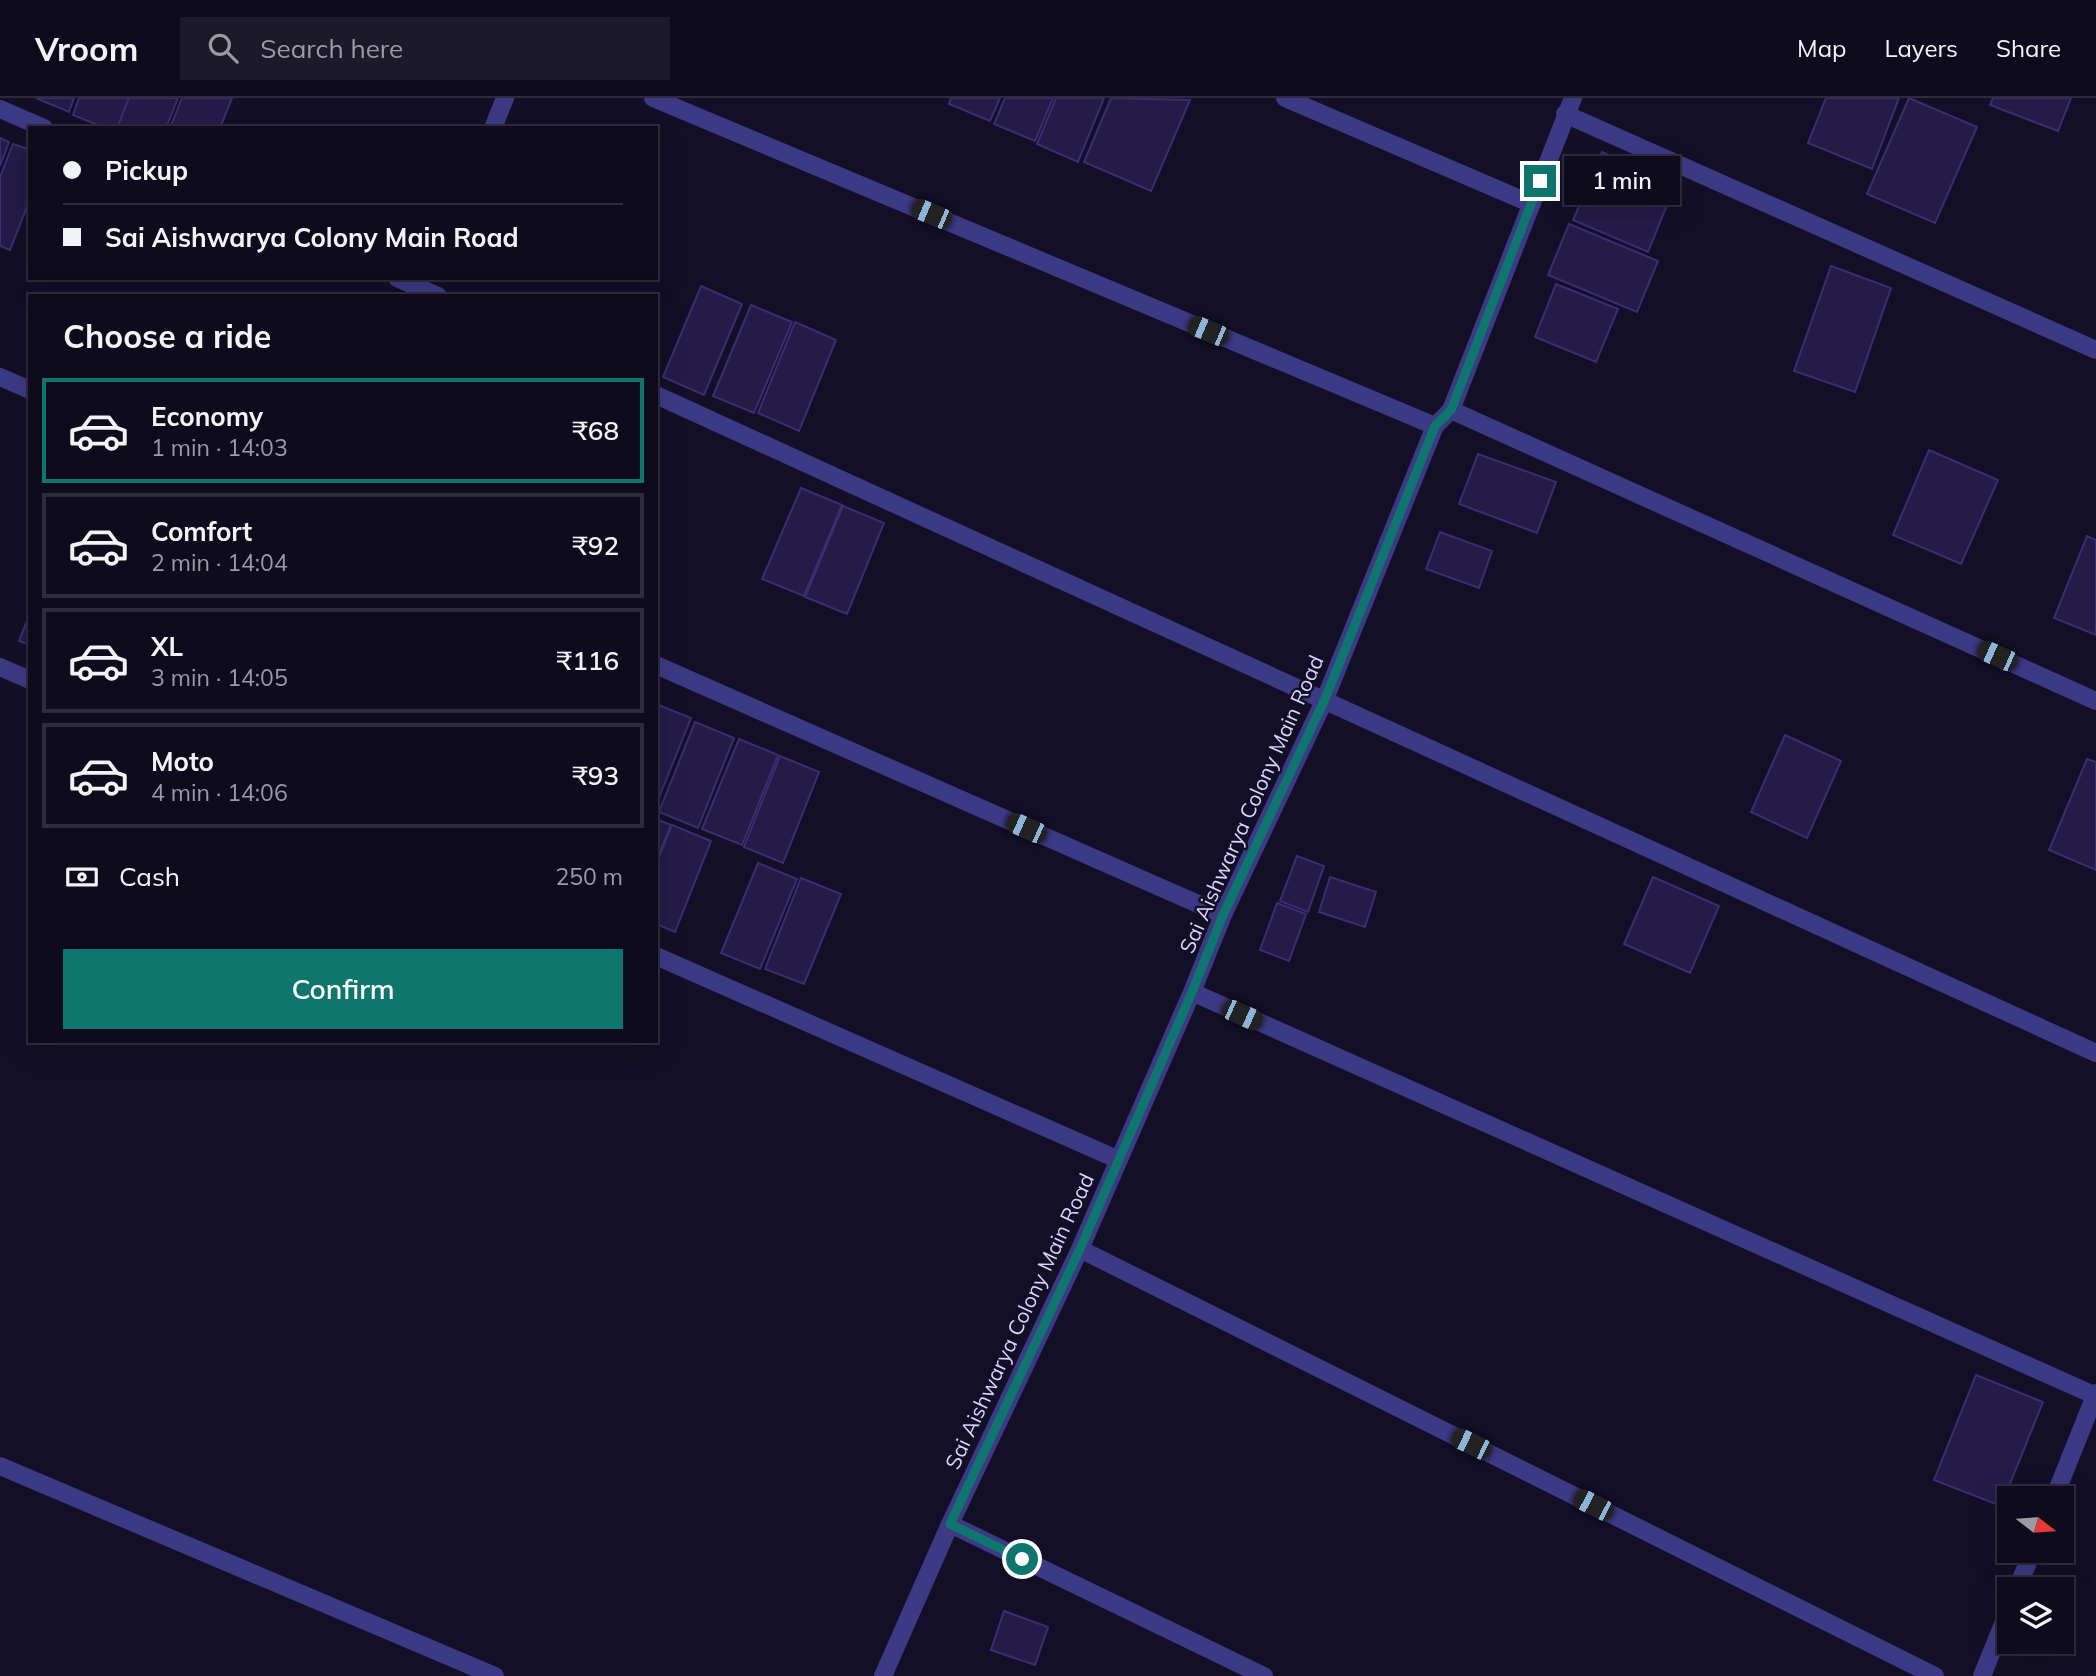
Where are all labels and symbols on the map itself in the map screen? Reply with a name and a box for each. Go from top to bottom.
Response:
callout: 1 min [1564,156,1680,206]
route end [1524,165,1556,197]
car [908,196,955,232]
car [1185,313,1232,349]
car [1974,638,2021,674]
street label: Sai Aishwarya Colony Main Road [1173,651,1329,957]
car [1003,810,1050,846]
car [1219,997,1266,1033]
street label: Sai Aishwarya Colony Main Road [939,1169,1099,1473]
car [1448,1425,1495,1463]
car [1570,1486,1617,1524]
north arrow [1997,1486,2074,1563]
route start [1006,1543,1038,1575]

